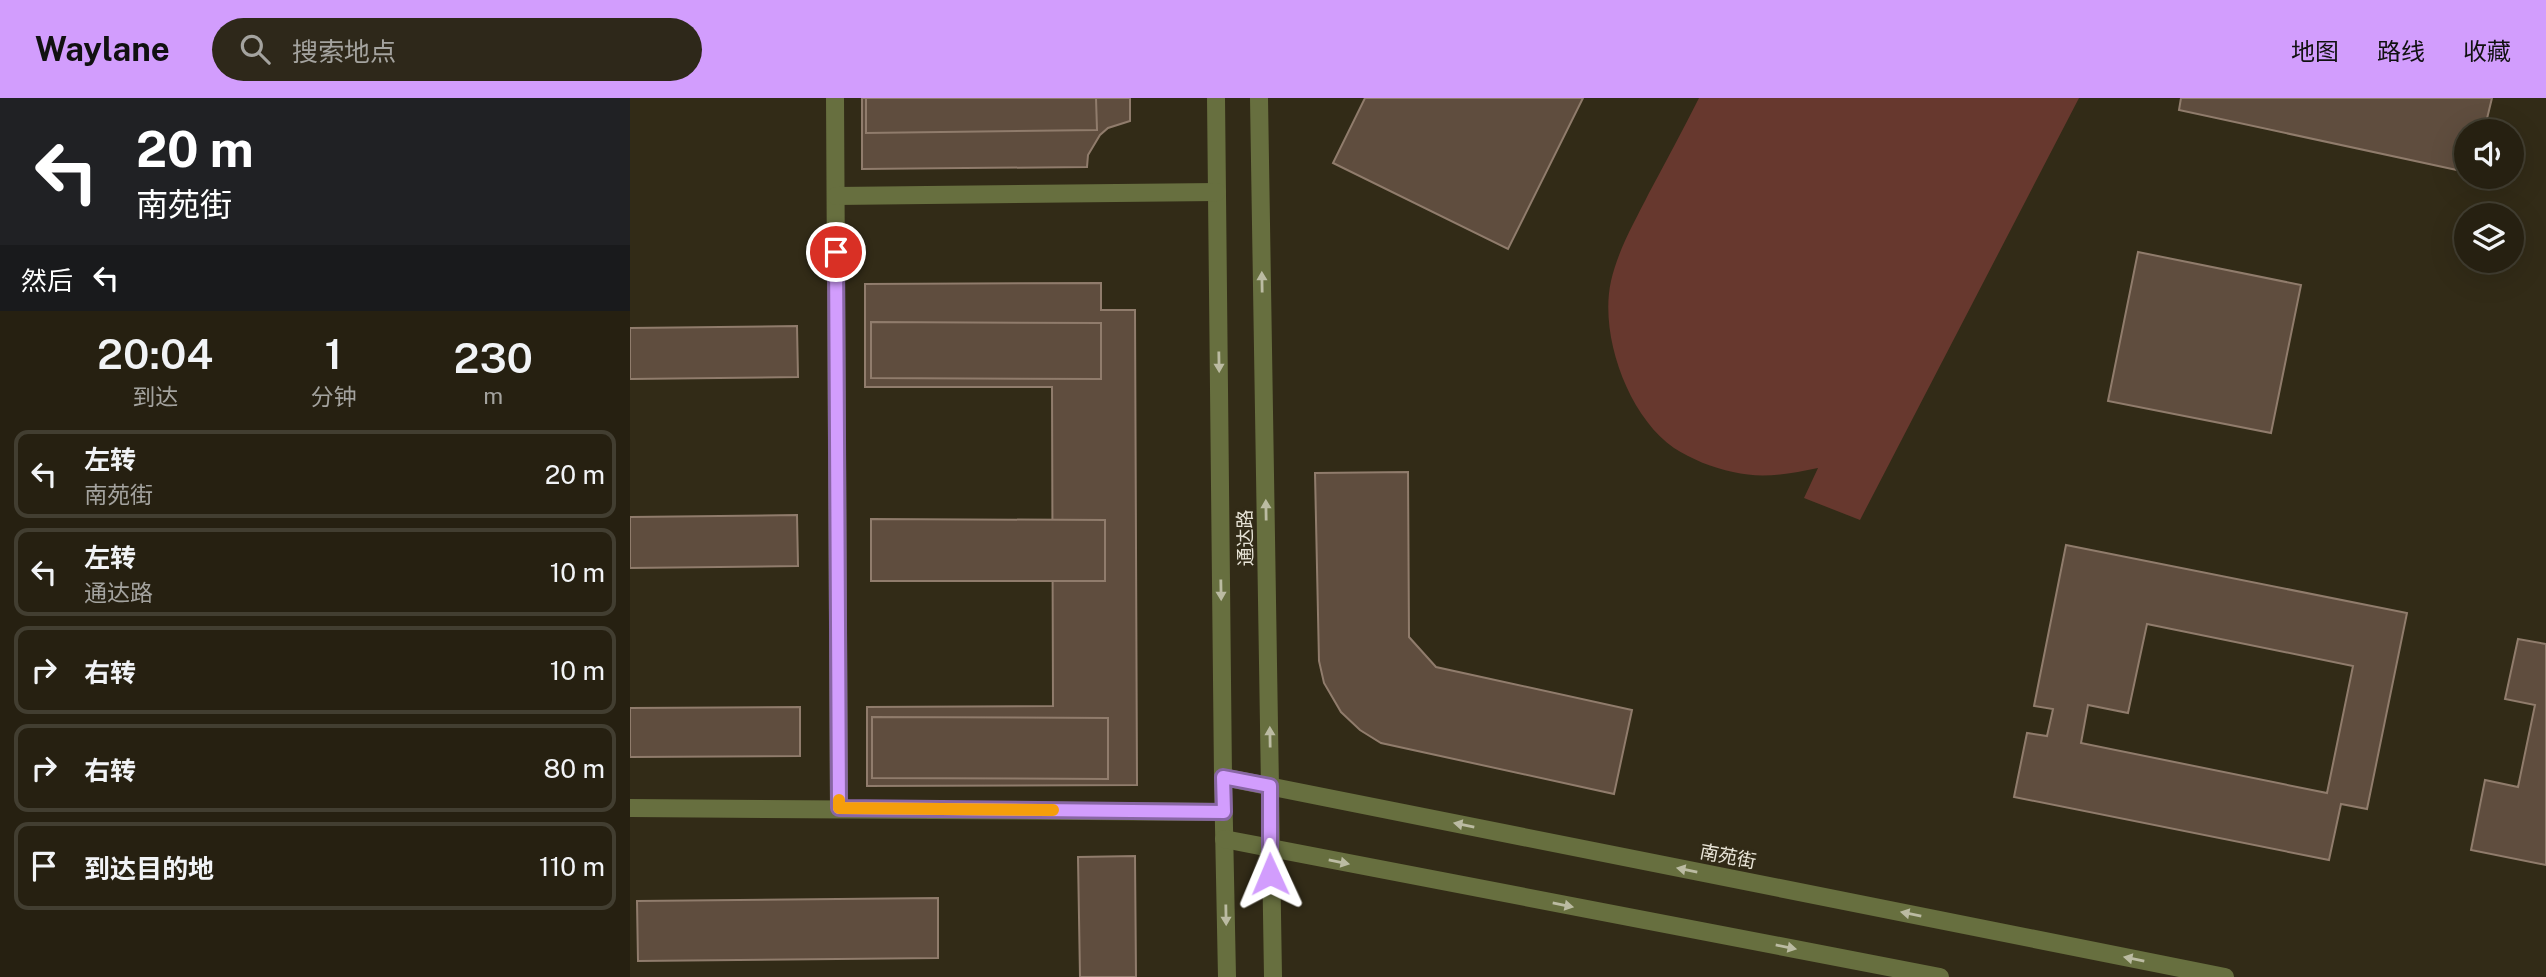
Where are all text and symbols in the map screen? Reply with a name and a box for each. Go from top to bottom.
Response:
search box [212,18,702,81]
text: Waylane [35,30,170,68]
icon: search [236,30,274,68]
text: 搜索地点 [292,36,396,67]
text: 地图 [2291,37,2339,65]
text: 路线 [2377,37,2425,65]
text: 收藏 [2463,37,2511,65]
map controls [2454,119,2524,273]
button: sound [2454,119,2524,189]
text: 20 m [136,120,254,178]
icon: left [21,126,112,217]
text: 南苑街 [136,186,232,223]
button: layers [2454,203,2524,273]
pin [806,222,866,282]
icon: arrive [817,233,855,271]
icon: left [87,259,125,297]
text: 然后 [21,265,73,296]
one-way arrow [1256,271,1268,293]
text: 20:04 [97,329,213,378]
text: 1 [325,329,342,378]
text: 230 [453,333,533,382]
one-way arrow [1213,351,1224,373]
text: m [483,382,503,409]
text: 到达 [132,383,178,410]
text: 分钟 [310,383,356,410]
text: 左转 [84,444,136,475]
icon: left [25,455,63,493]
text: 20 m [545,459,605,490]
text: 南苑街 [84,481,153,508]
one-way arrow [1260,499,1271,521]
street label: 通达路 [1234,509,1256,567]
text: 左转 [84,542,136,573]
icon: left [25,553,63,591]
text: 10 m [550,557,605,588]
text: 通达路 [84,579,153,606]
one-way arrow [1215,579,1227,601]
icon: right [25,651,63,689]
text: 10 m [550,655,605,686]
text: 右转 [84,657,136,688]
one-way arrow [1264,726,1275,748]
icon: right [25,749,63,787]
text: 80 m [544,753,605,784]
text: 右转 [84,755,136,786]
one-way arrow [1453,820,1475,831]
position arrow [1233,837,1307,911]
street label: 南苑街 [1698,840,1758,872]
icon: arrive [25,847,63,885]
text: 110 m [539,851,605,882]
text: 到达目的地 [84,853,214,884]
one-way arrow [1328,856,1350,867]
one-way arrow [1676,864,1698,875]
one-way arrow [1552,899,1574,910]
one-way arrow [1220,904,1232,926]
one-way arrow [1899,909,1921,920]
one-way arrow [1775,942,1797,953]
one-way arrow [2123,953,2145,964]

